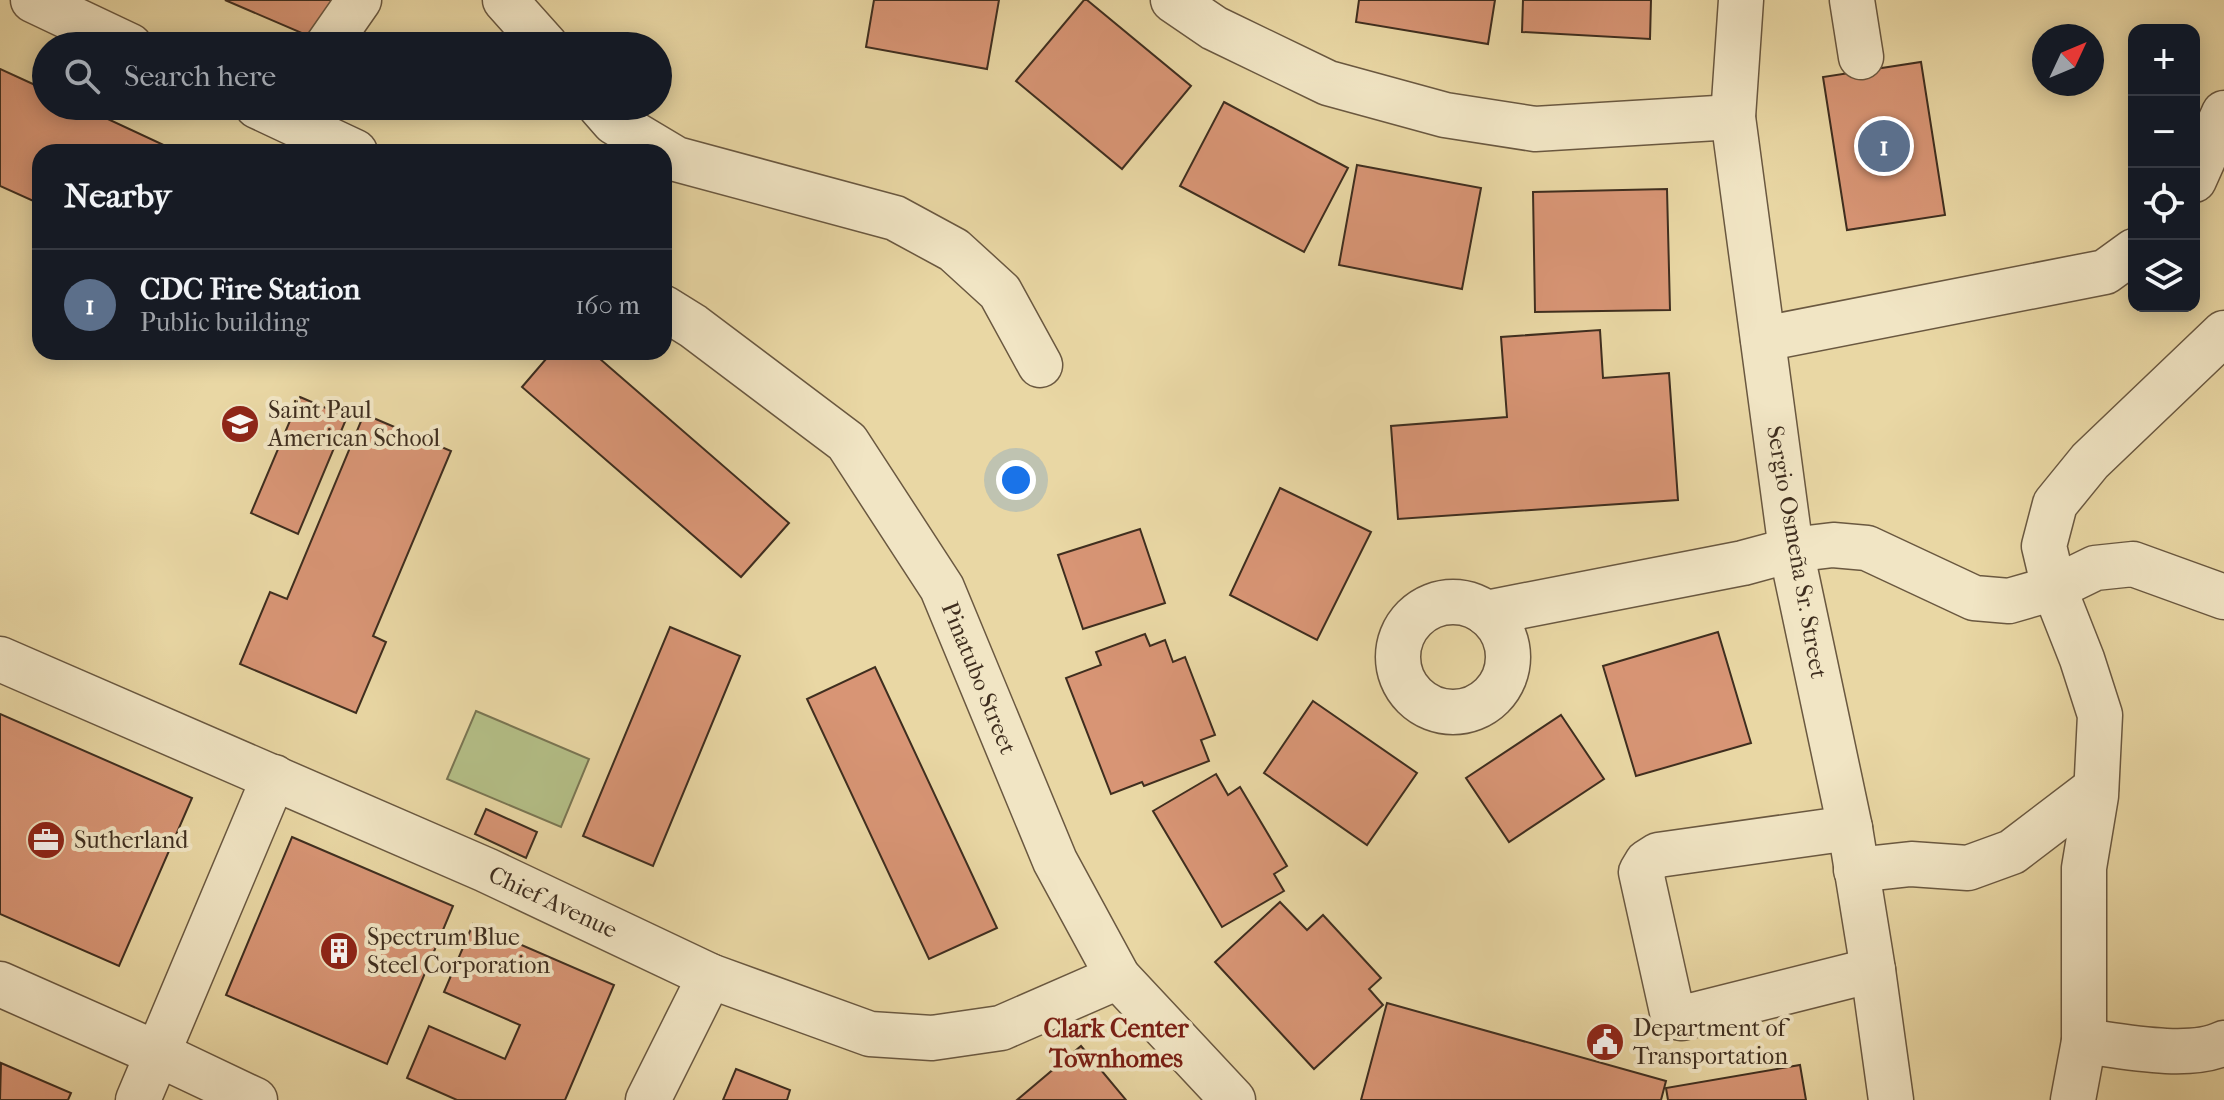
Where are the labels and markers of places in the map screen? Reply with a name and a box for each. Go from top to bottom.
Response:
pin: 1 [1858,116,1910,176]
place label: Saint Paul American School [267,396,441,452]
school or university icon: Saint Paul American School [219,403,261,445]
office icon: Sutherland [25,819,67,861]
place label: Sutherland [74,826,189,854]
place label: Spectrum Blue Steel Corporation [367,923,550,979]
building icon: Spectrum Blue Steel Corporation [318,930,360,972]
place label: Department of Transportation [1633,1014,1790,1070]
public building icon: Department of Transportation [1584,1021,1626,1063]

